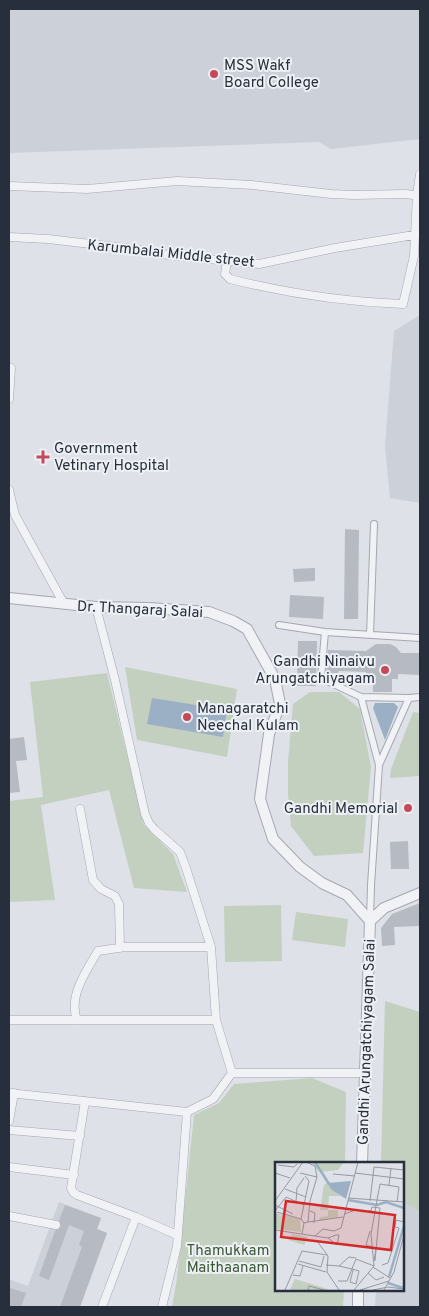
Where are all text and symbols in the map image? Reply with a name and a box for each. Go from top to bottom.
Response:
place label: MSS Wakf Board College [224,57,319,93]
marker: MSS Wakf Board College [208,68,220,80]
street label: Karumbalai Middle street [86,236,255,273]
place label: Government Vetinary Hospital [54,440,169,476]
marker: Government Vetinary Hospital [36,450,50,464]
street label: Dr. Thangaraj Salai [76,598,204,623]
place label: Gandhi Ninaivu Arungatchiyagam [255,653,375,689]
marker: Gandhi Ninaivu Arungatchiyagam [379,664,391,676]
place label: Managaratchi Neechal Kulam [197,700,299,736]
marker: Managaratchi Neechal Kulam [181,711,193,723]
place label: Gandhi Memorial [284,800,398,819]
marker: Gandhi Memorial [402,802,414,814]
street label: Gandhi Arungatchiyagam Salai [354,939,381,1146]
inset map [275,1162,404,1291]
park label: Thamukkam Maithaanam [187,1242,269,1278]

